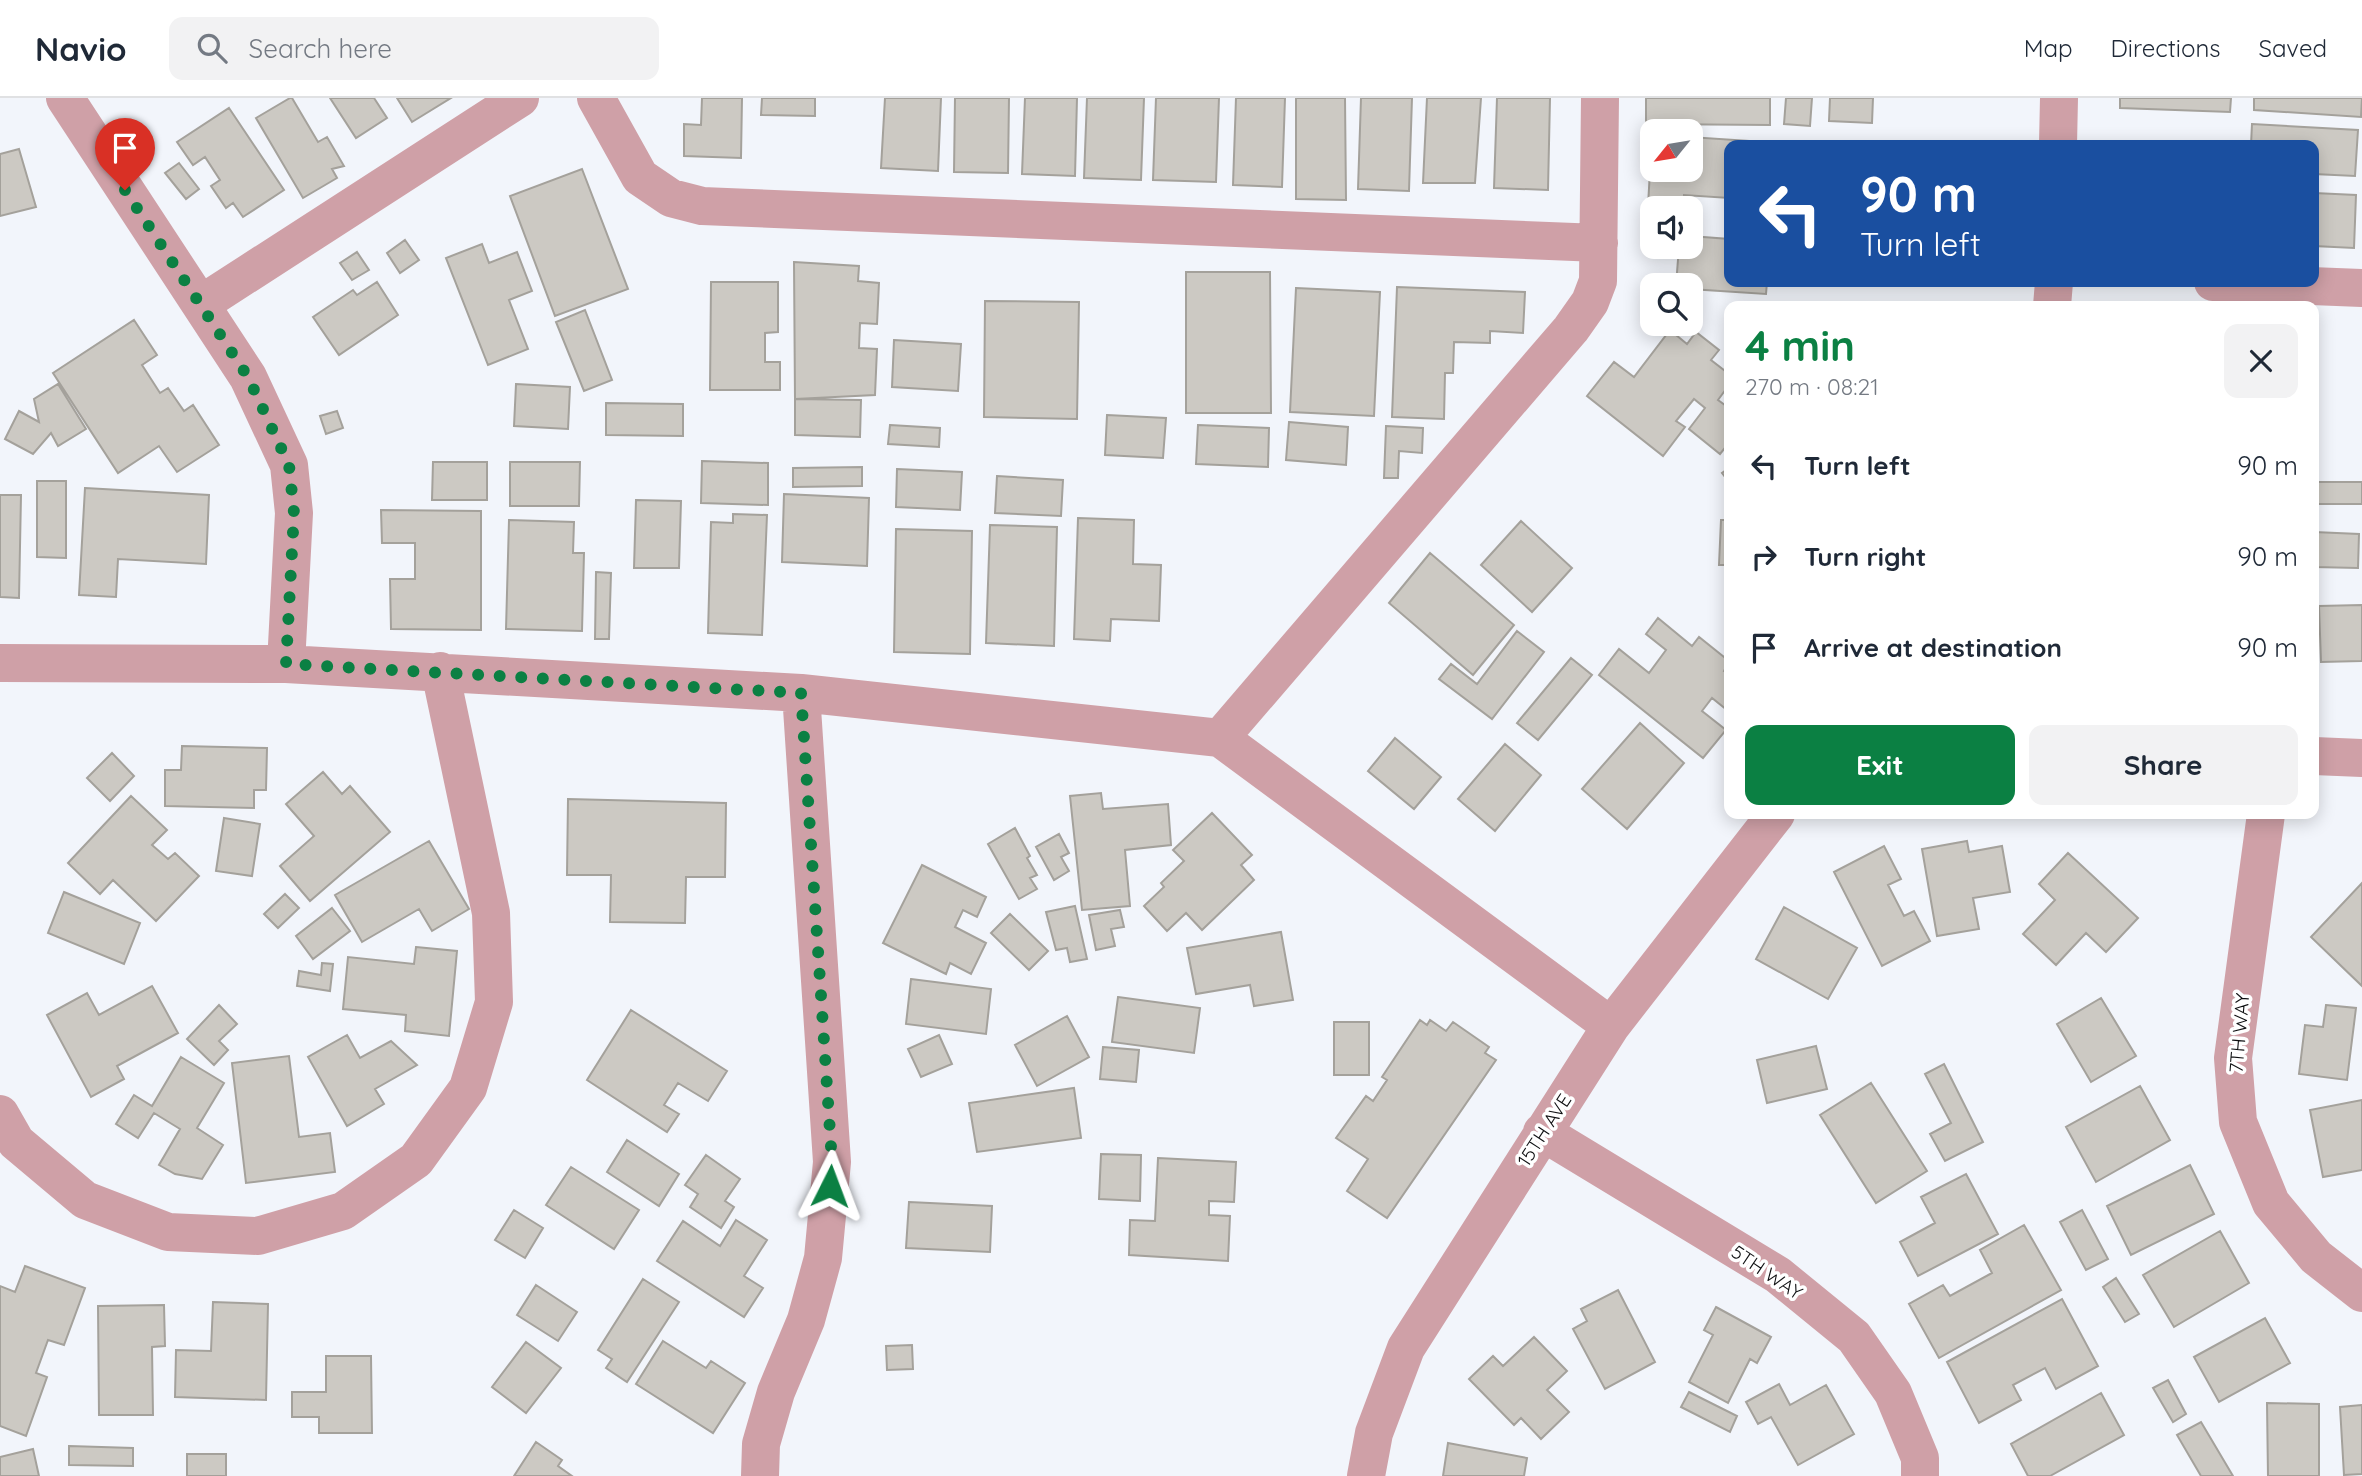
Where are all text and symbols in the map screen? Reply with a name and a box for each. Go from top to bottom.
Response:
search box [169,17,659,80]
text: Navio [35,28,127,69]
icon: search [193,29,231,67]
text: Search here [249,32,392,65]
text: Map [2024,33,2073,63]
text: Directions [2111,33,2221,63]
text: Saved [2259,33,2327,63]
pin [95,118,155,190]
north arrow [1640,119,1703,182]
map controls [1640,119,1703,336]
icon: arrive [106,129,144,167]
text: 90 m [1860,163,1977,224]
icon: left [1745,168,1836,259]
button: sound [1640,196,1703,259]
text: Turn left [1860,224,1981,264]
button: search [1640,273,1703,336]
text: 4 min [1745,319,1855,372]
button: close [2224,324,2298,398]
text: 270 m · 08:21 [1745,372,1879,401]
icon: left [1745,447,1783,485]
text: Turn left [1804,449,1911,482]
text: 90 m [2237,449,2298,482]
icon: right [1745,538,1783,576]
text: Turn right [1804,540,1926,573]
text: 90 m [2237,540,2298,573]
icon: arrive [1745,629,1783,667]
text: Arrive at destination [1804,631,2062,664]
text: 90 m [2237,631,2298,664]
button: Exit [1745,725,2015,805]
button: Share [2029,725,2298,805]
street label: 7TH WAY [2224,992,2254,1074]
street label: 15TH AVE [1512,1089,1576,1171]
position arrow [793,1149,867,1223]
street label: 5TH WAY [1727,1239,1807,1305]

